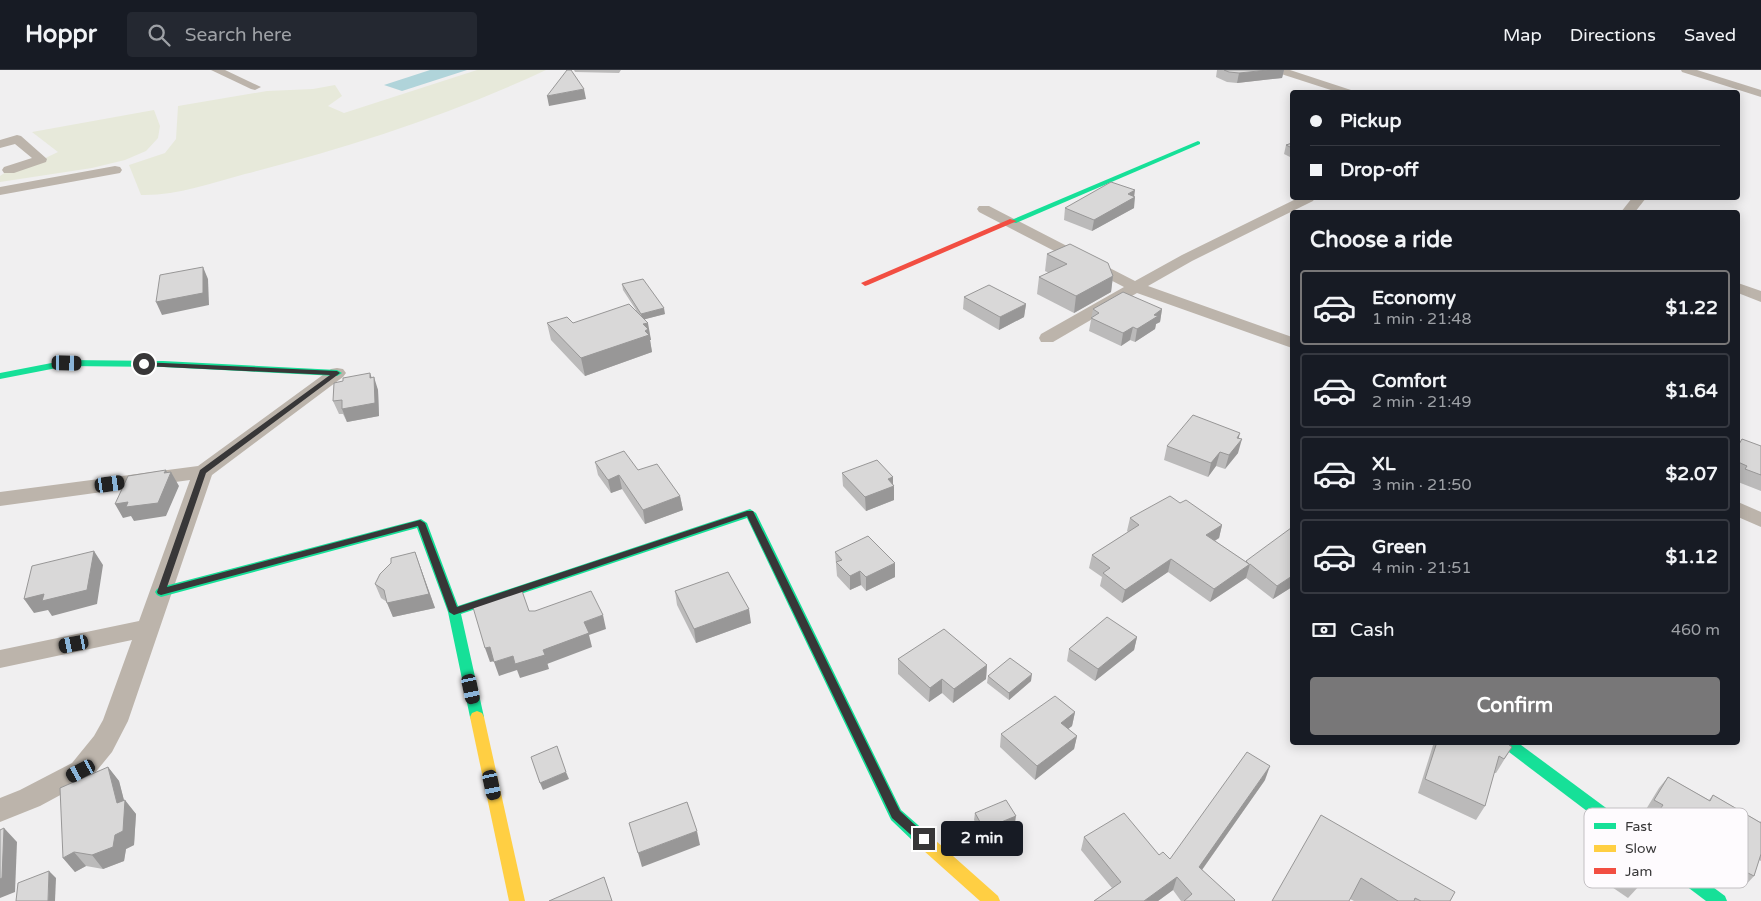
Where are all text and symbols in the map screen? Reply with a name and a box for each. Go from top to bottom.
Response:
search box [127,12,477,57]
text: Hoppr [25,20,97,49]
icon: search [145,21,173,49]
text: Search here [185,24,292,46]
text: Map [1503,24,1542,46]
text: Directions [1570,24,1656,46]
text: Saved [1684,24,1736,46]
text: Pickup [1340,110,1401,132]
text: Drop-off [1340,159,1419,181]
text: Choose a ride [1310,227,1453,253]
icon: car [1312,285,1357,330]
text: Economy [1372,287,1456,309]
text: $1.22 [1666,297,1718,319]
text: 1 min · 21:48 [1372,309,1471,329]
route start [133,353,155,375]
car [51,355,82,371]
icon: car [1312,368,1357,413]
text: Comfort [1372,370,1446,392]
text: $1.64 [1666,380,1718,402]
text: 2 min · 21:49 [1372,392,1471,412]
icon: car [1312,451,1357,496]
text: XL [1372,453,1396,475]
text: $2.07 [1666,463,1718,485]
car [94,474,125,494]
text: 3 min · 21:50 [1372,475,1471,495]
icon: car [1312,534,1357,579]
text: Green [1372,536,1426,558]
text: $1.12 [1666,546,1718,568]
text: 4 min · 21:51 [1372,558,1471,578]
icon: cash [1310,616,1338,644]
text: Cash [1350,619,1395,641]
text: 460 m [1671,620,1720,640]
car [57,634,90,654]
car [460,673,481,705]
button: Confirm [1310,677,1720,735]
car [64,757,97,785]
car [481,769,502,801]
legend [1584,808,1748,888]
text: Fast [1625,818,1653,835]
callout: 2 min [942,822,1024,856]
route end [913,828,935,850]
text: 2 min [961,828,1003,848]
text: Slow [1625,840,1657,857]
text: Jam [1625,863,1652,880]

